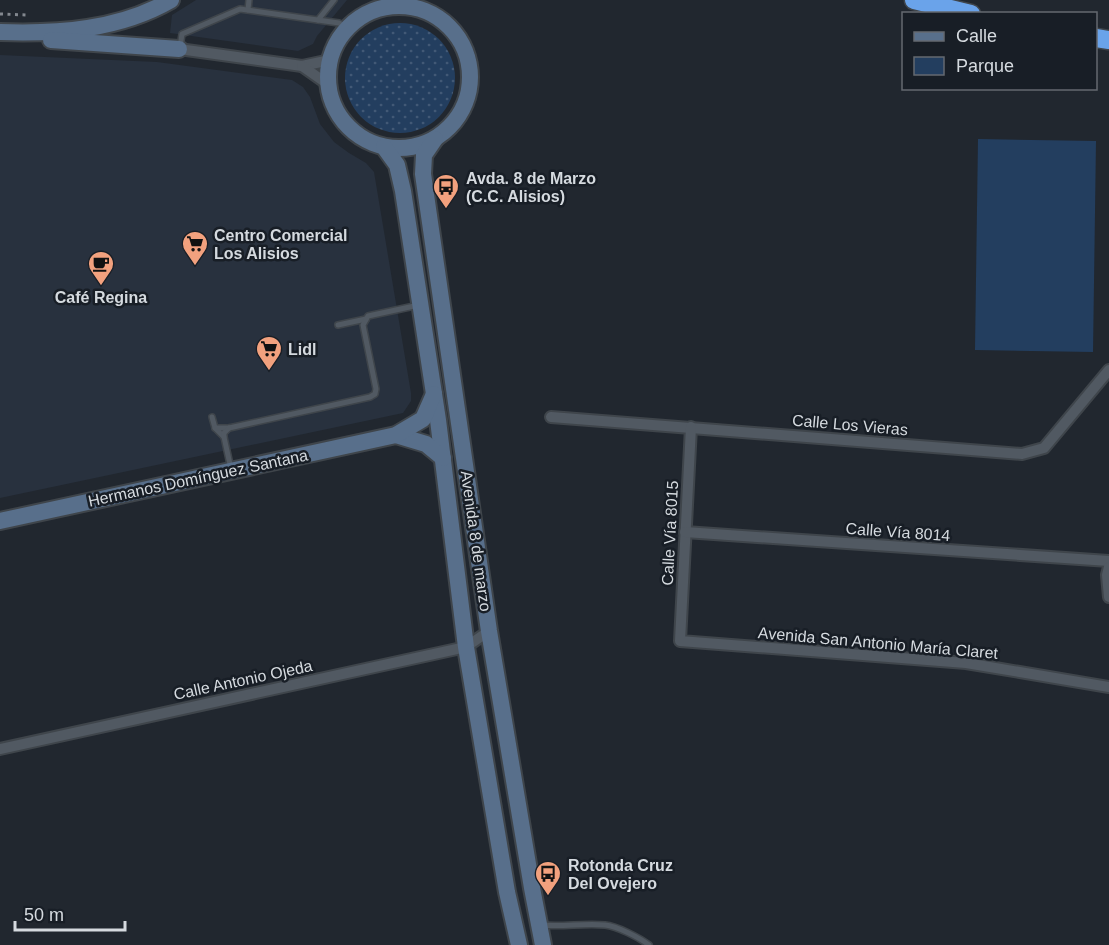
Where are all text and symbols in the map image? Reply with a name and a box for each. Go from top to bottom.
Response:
legend [902,12,1097,90]
text: Calle [956,26,997,46]
text: Parque [956,56,1014,76]
place label: Avda. 8 de Marzo (C.C. Alisios) [466,170,596,205]
bus stop icon: Avda. 8 de Marzo (C.C. Alisios) [431,172,461,210]
place label: Centro Comercial Los Alisios [214,227,347,262]
supermarket icon: Centro Comercial Los Alisios [180,229,210,267]
cafe icon: Café Regina [86,249,116,287]
place label: Café Regina [55,289,147,306]
supermarket icon: Lidl [254,334,284,372]
place label: Lidl [288,341,316,358]
street label: Calle Los Vieras [791,411,909,439]
street label: Hermanos Domínguez Santana [87,446,309,510]
street label: Avenida 8 de marzo [458,470,494,613]
street label: Calle Vía 8015 [659,480,681,586]
street label: Calle Vía 8014 [845,520,951,544]
street label: Avenida San Antonio María Claret [757,624,999,662]
street label: Calle Antonio Ojeda [172,657,314,703]
place label: Rotonda Cruz Del Ovejero [568,857,673,892]
bus stop icon: Rotonda Cruz Del Ovejero [533,859,563,897]
scale bar [15,894,124,932]
text: 50 m [24,905,64,925]

